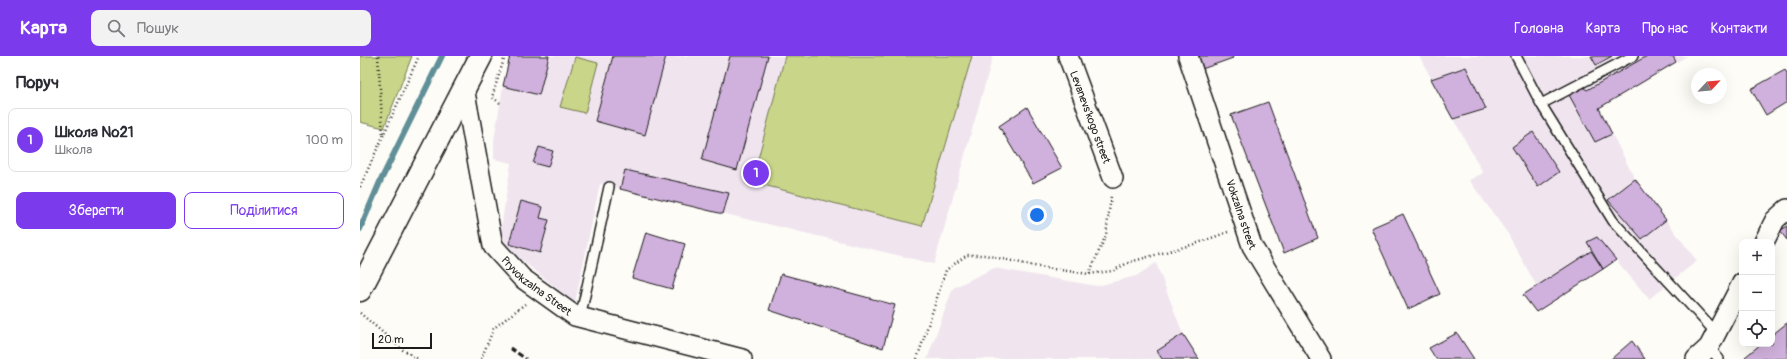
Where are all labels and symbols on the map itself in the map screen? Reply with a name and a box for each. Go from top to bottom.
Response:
north arrow [1691,68,1727,104]
street label: Levanevs'kogo street [1067,69,1114,166]
pin: 1 [743,158,769,188]
street label: Vokzalna street [1224,178,1259,252]
your location [1027,205,1047,225]
street label: Pryvokzalna Street [499,253,575,318]
scale bar [372,331,432,350]

